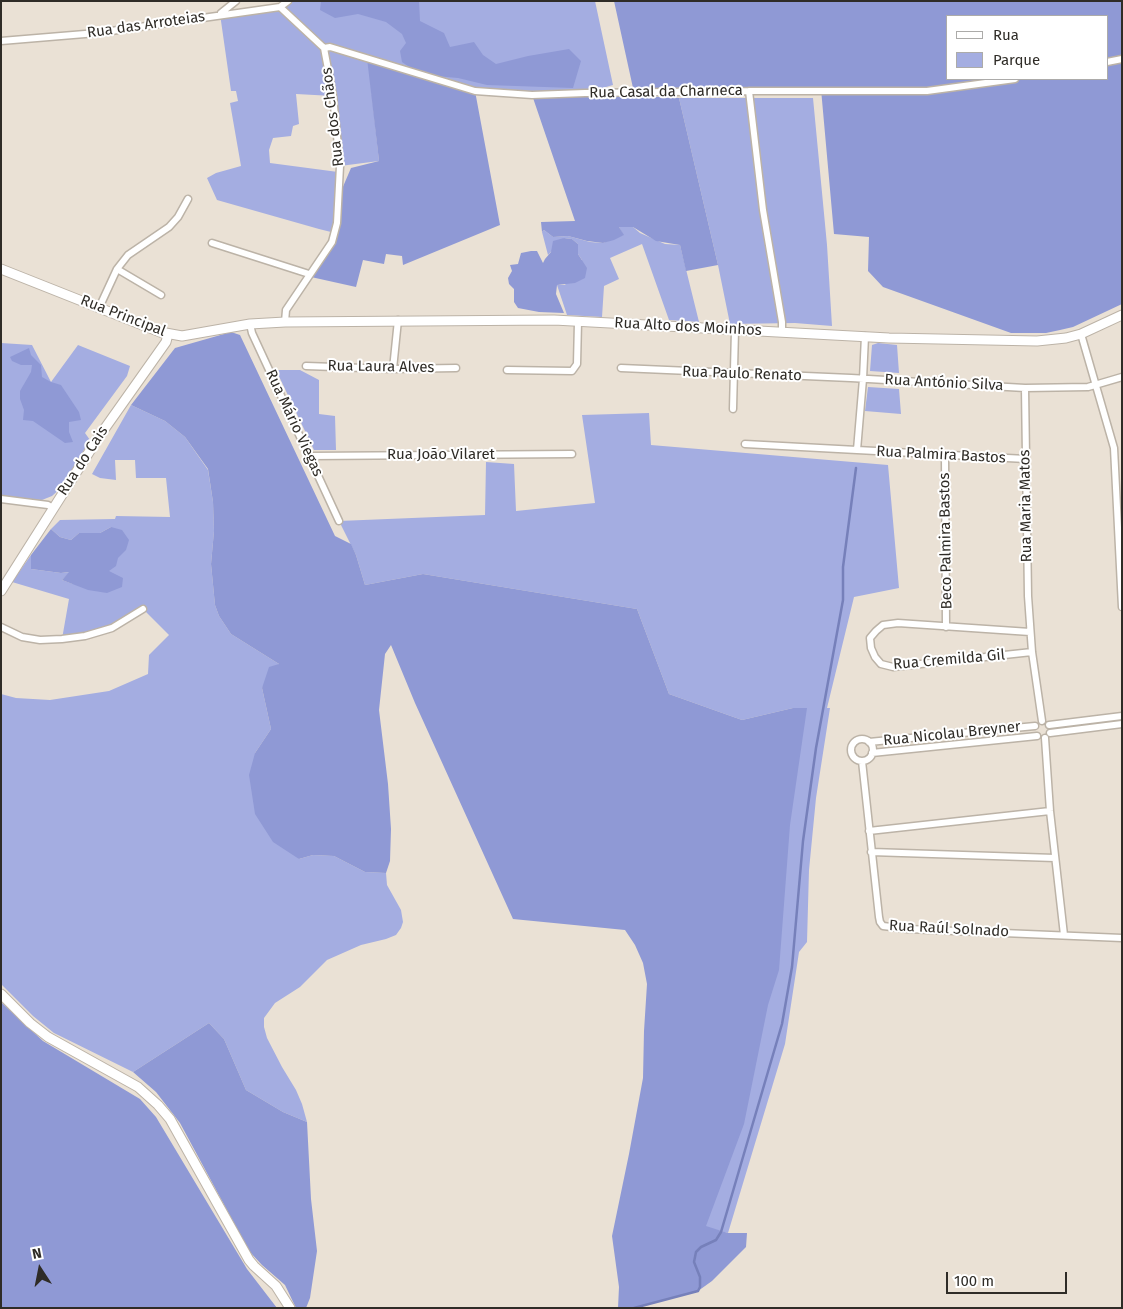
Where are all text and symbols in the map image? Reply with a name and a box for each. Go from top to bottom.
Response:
street label: Rua das Arroteias [86,8,206,42]
legend [946,15,1108,80]
text: Rua [993,26,1019,44]
text: Parque [993,51,1040,69]
street label: Rua dos Chãos [318,66,348,168]
street label: Rua Casal da Charneca [589,82,743,102]
street label: Rua Principal [78,292,168,340]
street label: Rua Alto dos Moinhos [614,314,762,340]
street label: Rua Laura Alves [327,357,435,377]
street label: Rua Paulo Renato [682,363,802,385]
street label: Rua Mário Viegas [261,367,327,479]
street label: Rua António Silva [884,371,1004,395]
street label: Rua do Cais [54,423,112,499]
street label: Rua Palmira Bastos [876,443,1006,467]
street label: Rua João Vilaret [387,446,495,464]
street label: Rua Maria Matos [1016,449,1036,563]
street label: Beco Palmira Bastos [936,472,956,610]
street label: Rua Cremilda Gil [892,646,1006,674]
street label: Rua Nicolau Breyner [882,718,1022,750]
street label: Rua Raúl Solnado [889,917,1009,941]
north arrow [15,1244,65,1294]
text: N [31,1245,43,1263]
scale bar [948,1262,1069,1294]
text: 100 m [954,1272,994,1290]

